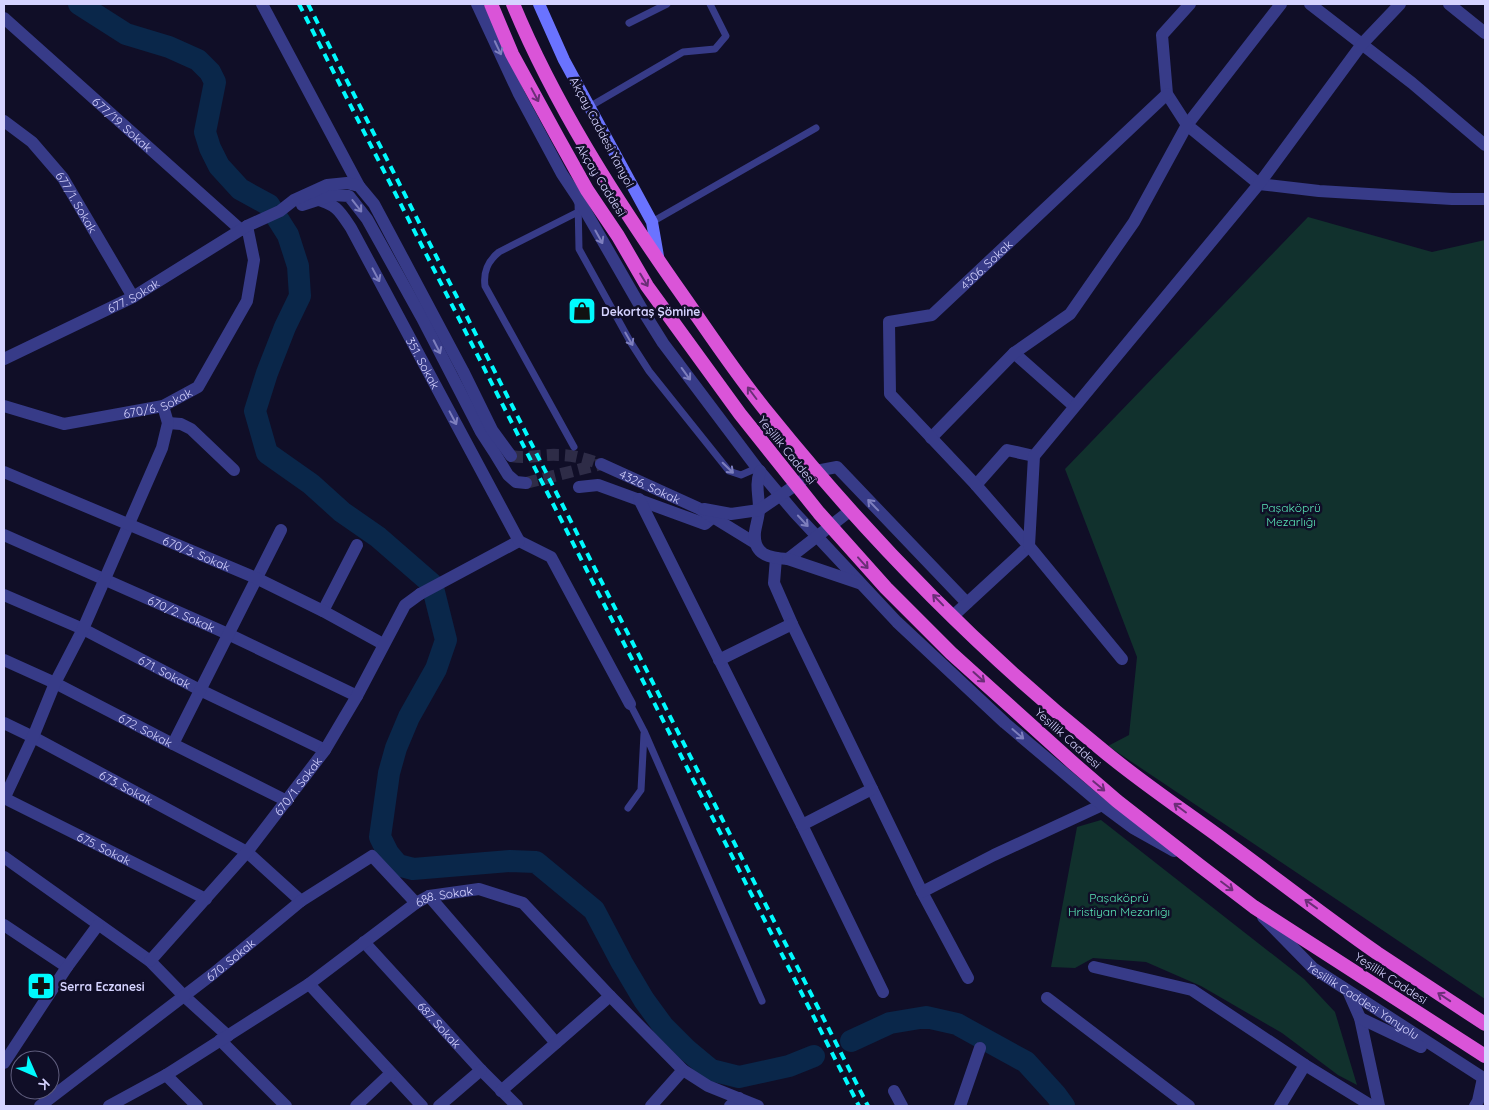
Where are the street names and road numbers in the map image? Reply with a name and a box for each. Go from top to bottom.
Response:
street label: Akçay Caddesi Yanyol [567,74,637,190]
street label: 677/19. Sokak [89,93,156,155]
street label: Akçay Caddesi [573,141,629,219]
street label: 677/1. Sokak [53,168,101,235]
street label: 4306. Sokak [957,236,1015,292]
street label: 677. Sokak [105,275,162,316]
street label: 351. Sokak [403,334,443,391]
street label: 670/6. Sokak [122,384,194,421]
street label: Yeşillik Caddesi [755,413,819,487]
street label: 4326. Sokak [617,466,683,507]
street label: 670/3. Sokak [161,532,233,574]
street label: 670/2. Sokak [145,592,218,635]
street label: 671. Sokak [136,652,193,691]
street label: Yeşillik Caddesi [1032,704,1104,772]
street label: 672. Sokak [116,710,175,750]
street label: 670/1. Sokak [270,754,325,818]
street label: 673. Sokak [97,767,155,808]
street label: 675. Sokak [75,828,134,868]
street label: 688. Sokak [412,882,474,910]
street label: 670. Sokak [203,935,258,984]
street label: Yeşillik Caddesi [1352,949,1430,1007]
street label: Yeşillik Caddesi Yanyolu [1303,959,1422,1042]
street label: 687. Sokak [415,998,465,1051]

